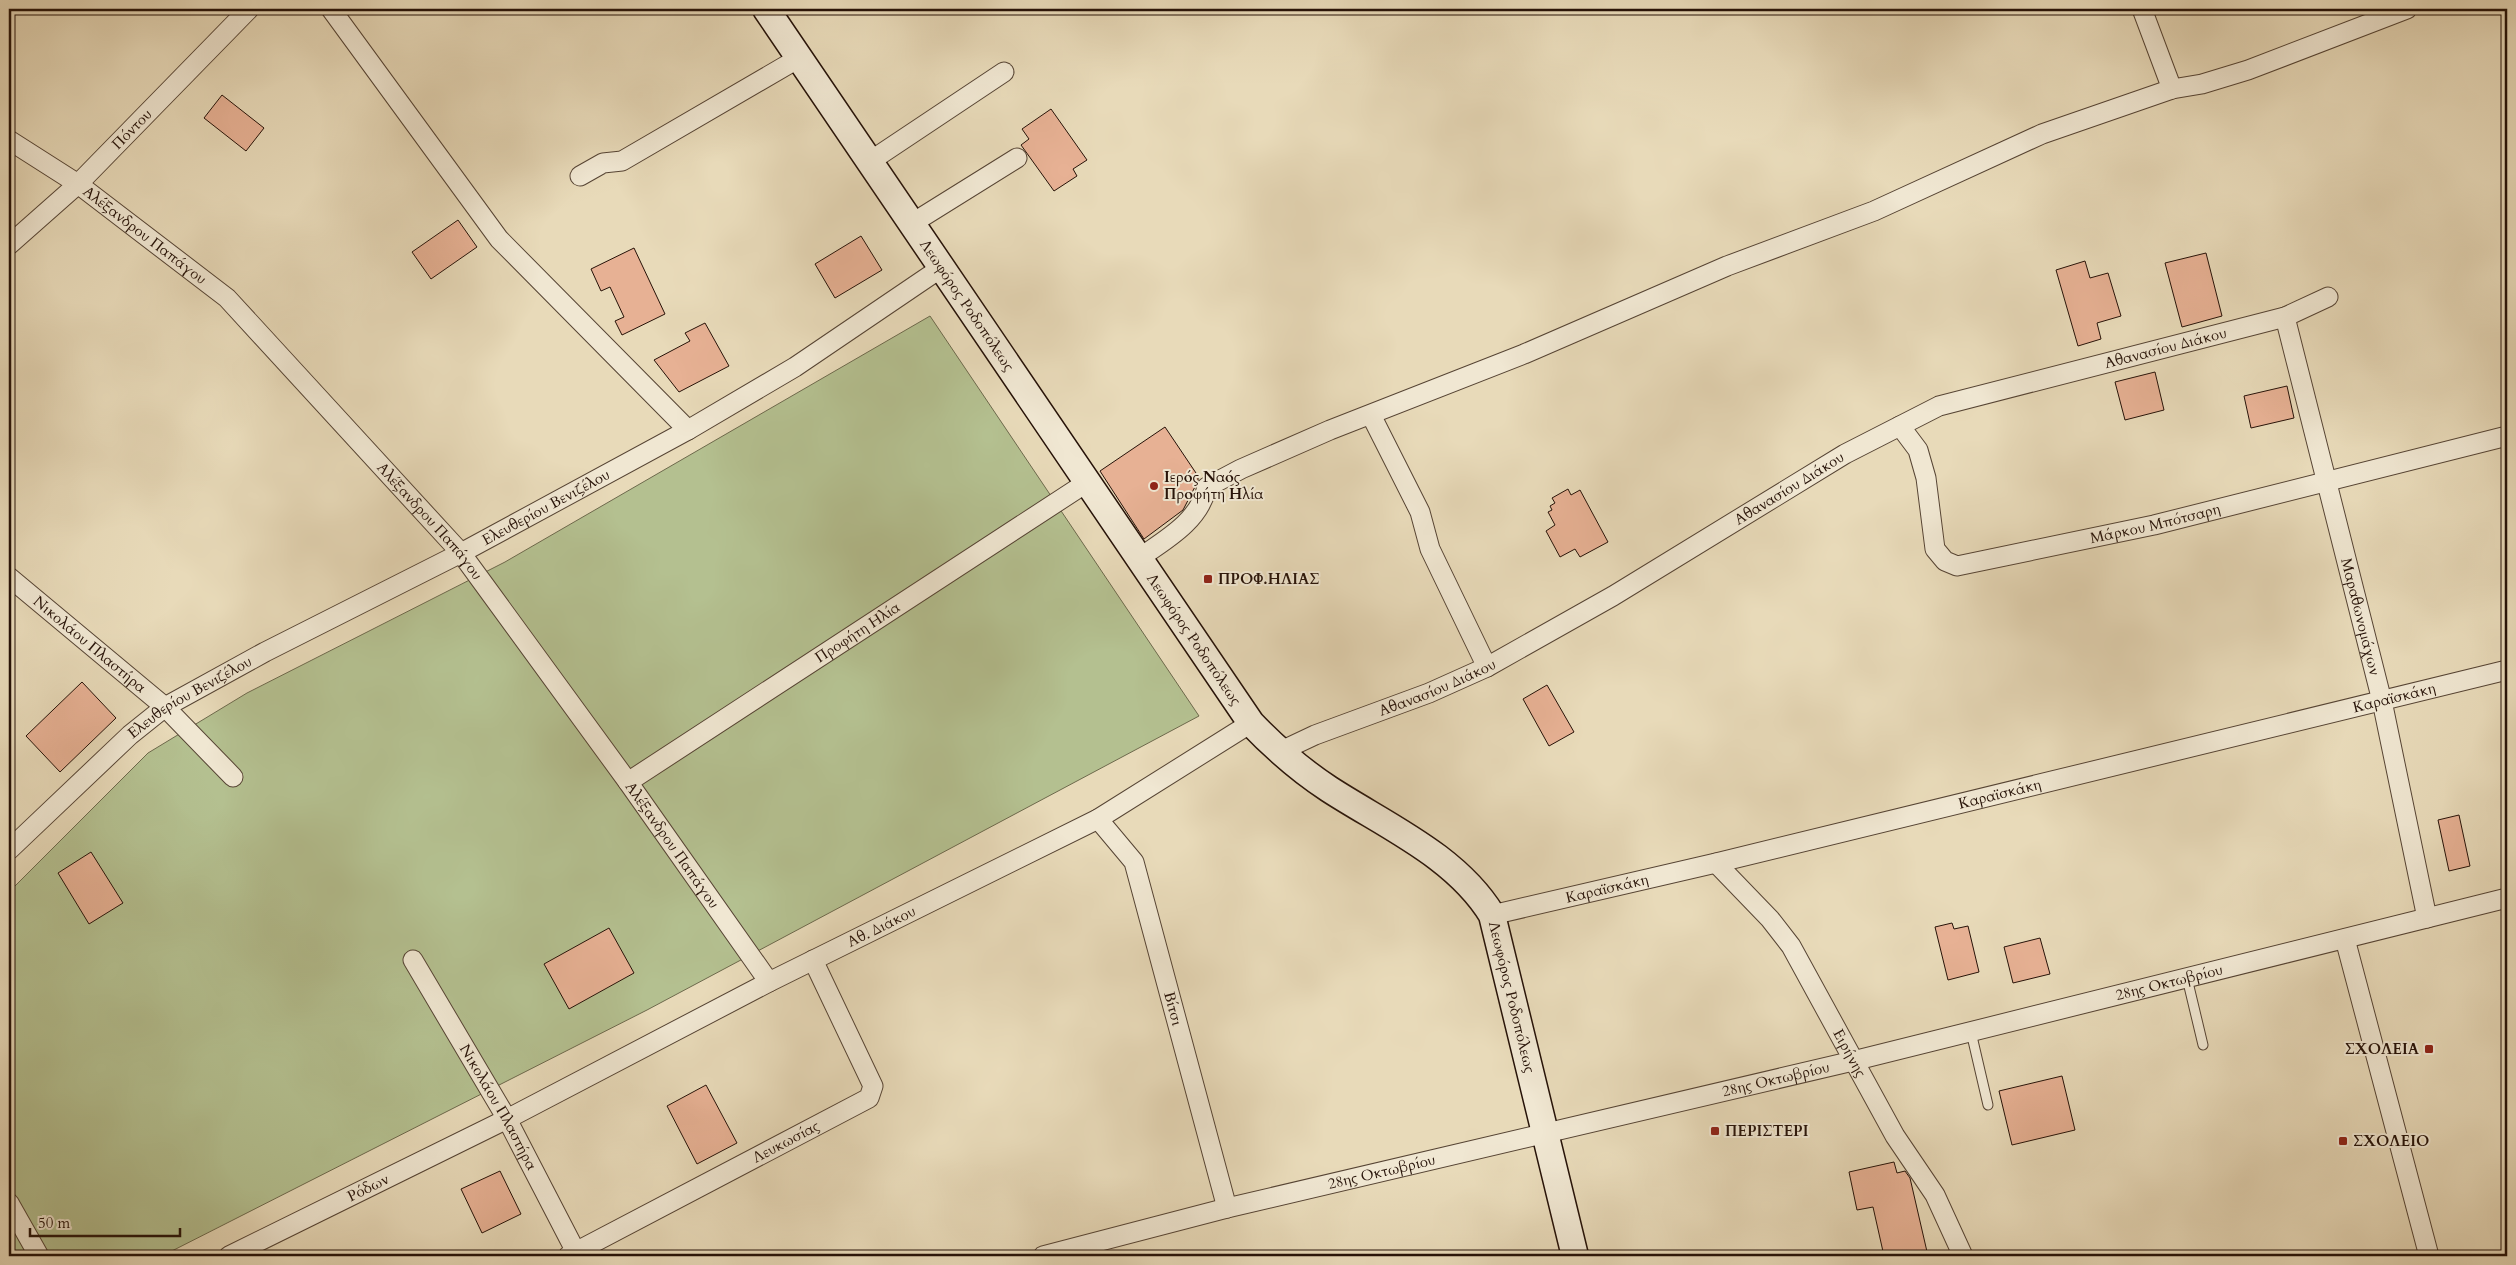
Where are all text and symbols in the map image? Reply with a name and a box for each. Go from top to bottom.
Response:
street label: Πόντου [107,104,156,154]
street label: Αλέξανδρου Παπάγου [79,181,211,289]
street label: Λεωφόρος Ροδοπόλεως [915,235,1019,376]
street label: Αθανασίου Διάκου [2102,322,2229,373]
street label: Αθανασίου Διάκου [1730,447,1848,529]
street label: Αλέξανδρου Παπάγου [373,458,487,584]
street label: Ελευθερίου Βενιζέλου [478,464,614,550]
place label: Ιερός Ναός Προφήτη Ηλία [1164,467,1263,504]
marker: Ιερός Ναός Προφήτη Ηλία [1148,480,1160,492]
street label: Μάρκου Μπότσαρη [2088,499,2222,548]
street label: Μαραθωνομάχων [2336,556,2385,677]
street label: Λεωφόρος Ροδοπόλεως [1142,569,1246,710]
place label: ΠΡΟΦ.ΗΛΙΑΣ [1218,569,1320,589]
marker: ΠΡΟΦ.ΗΛΙΑΣ [1202,573,1214,585]
street label: Νικολάου Πλαστήρα [29,591,150,697]
street label: Προφήτη Ηλία [811,597,904,667]
street label: Ελευθερίου Βενιζέλου [123,651,256,743]
street label: Αθανασίου Διάκου [1376,654,1500,721]
street label: Καραϊσκάκη [2351,678,2438,717]
street label: Καραϊσκάκη [1956,774,2043,814]
street label: Αλέξανδρου Παπάγου [621,778,724,912]
street label: Καραϊσκάκη [1564,869,1650,908]
street label: Αθ. Διάκου [844,901,919,952]
street label: Λεωφόρος Ροδοπόλεως [1484,919,1540,1075]
street label: 28ης Οκτωβρίου [2113,959,2225,1005]
street label: Βίτσι [1159,989,1188,1028]
street label: Ειρήνης [1828,1025,1871,1081]
place label: ΣΧΟΛΕΙΑ [2345,1039,2420,1059]
street label: Νικολάου Πλαστήρα [455,1040,542,1173]
marker: ΣΧΟΛΕΙΑ [2423,1043,2435,1055]
street label: 28ης Οκτωβρίου [1720,1057,1832,1101]
street label: Λευκωσίας [749,1116,823,1167]
place label: ΠΕΡΙΣΤΕΡΙ [1725,1121,1809,1141]
marker: ΠΕΡΙΣΤΕΡΙ [1709,1125,1721,1137]
place label: ΣΧΟΛΕΙΟ [2353,1131,2429,1151]
marker: ΣΧΟΛΕΙΟ [2337,1135,2349,1147]
street label: 28ης Οκτωβρίου [1326,1149,1438,1194]
street label: Ρόδων [344,1169,392,1206]
scale bar [30,1205,180,1237]
text: 50 m [38,1213,70,1233]

